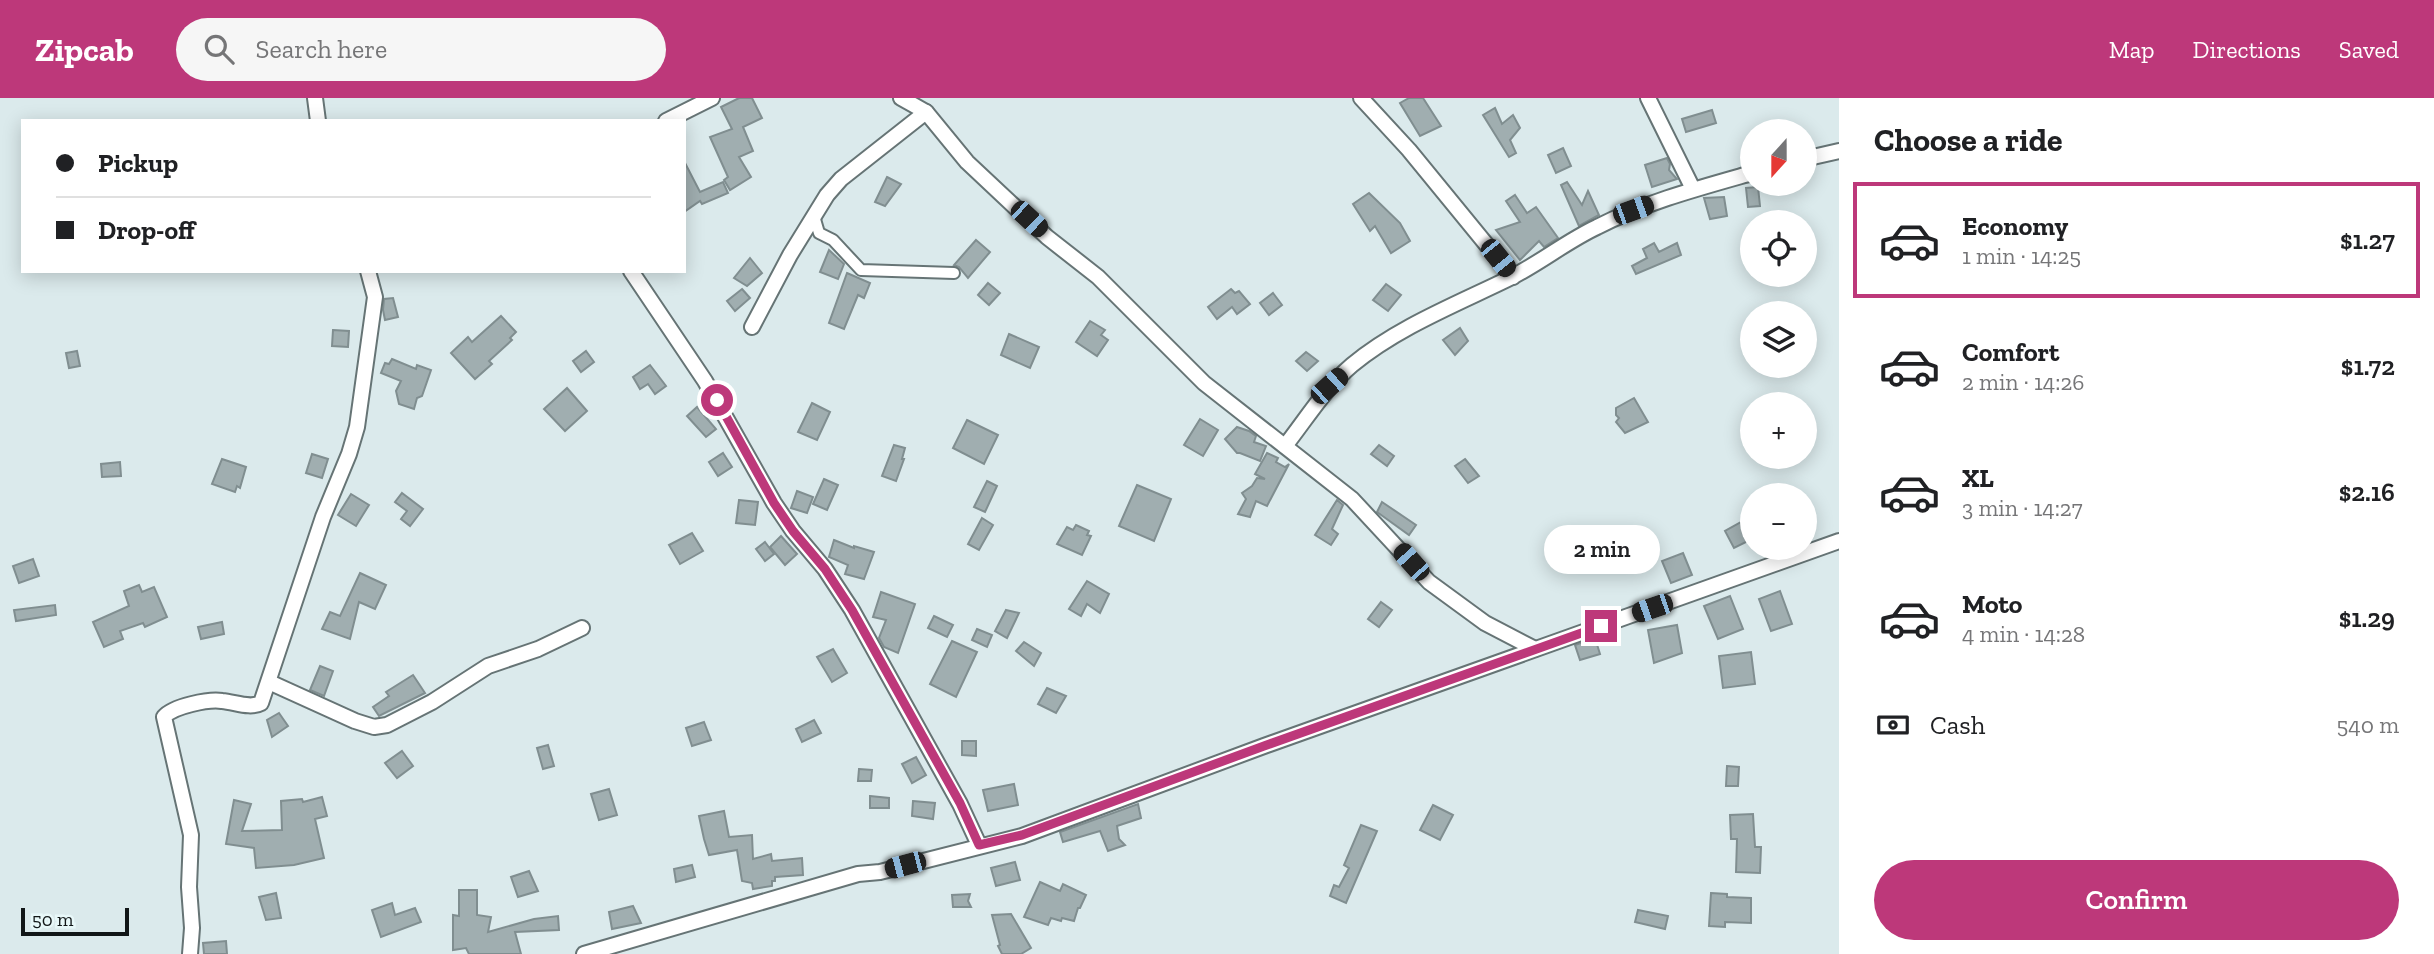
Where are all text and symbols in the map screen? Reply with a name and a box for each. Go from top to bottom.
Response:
search box [176,18,666,81]
text: Zipcab [35,30,134,69]
icon: search [200,30,238,68]
text: Search here [256,33,387,65]
text: Map [2109,35,2155,64]
text: Directions [2193,35,2301,64]
text: Saved [2339,35,2399,64]
north arrow [1740,119,1816,196]
map controls [1740,119,1817,560]
text: Choose a ride [1874,121,2062,159]
text: Pickup [98,147,178,179]
car [1610,193,1657,227]
car [1007,197,1052,241]
icon: car [1878,209,1941,272]
button: locate [1740,210,1817,287]
text: Economy [1962,210,2068,242]
text: Drop-off [98,214,195,246]
text: $1.27 [2340,224,2395,256]
car [1477,235,1520,281]
text: 1 min · 14:25 [1962,242,2081,270]
button: layers [1740,301,1817,378]
icon: car [1878,335,1941,398]
text: Comfort [1962,336,2059,368]
text: $1.72 [2341,350,2395,382]
car [1307,364,1352,408]
text: 2 min · 14:26 [1962,368,2084,396]
route start [701,384,733,416]
button: + [1740,392,1817,469]
icon: car [1878,461,1941,524]
text: XL [1962,462,1994,494]
text: $2.16 [2339,476,2395,508]
button: − [1740,483,1817,560]
text: 3 min · 14:27 [1962,494,2083,522]
callout: 2 min [1543,524,1659,574]
text: 2 min [1573,535,1631,563]
car [1390,539,1433,585]
icon: car [1878,587,1941,650]
text: Moto [1962,588,2022,620]
car [1629,591,1676,625]
text: $1.29 [2339,602,2395,634]
route end [1585,610,1617,642]
text: 4 min · 14:28 [1962,620,2085,648]
icon: cash [1874,706,1912,744]
text: Cash [1930,709,1985,741]
text: 540 m [2337,711,2399,739]
car [882,849,929,881]
button: Confirm [1874,860,2399,940]
scale bar [21,905,130,937]
text: 50 m [32,908,73,931]

